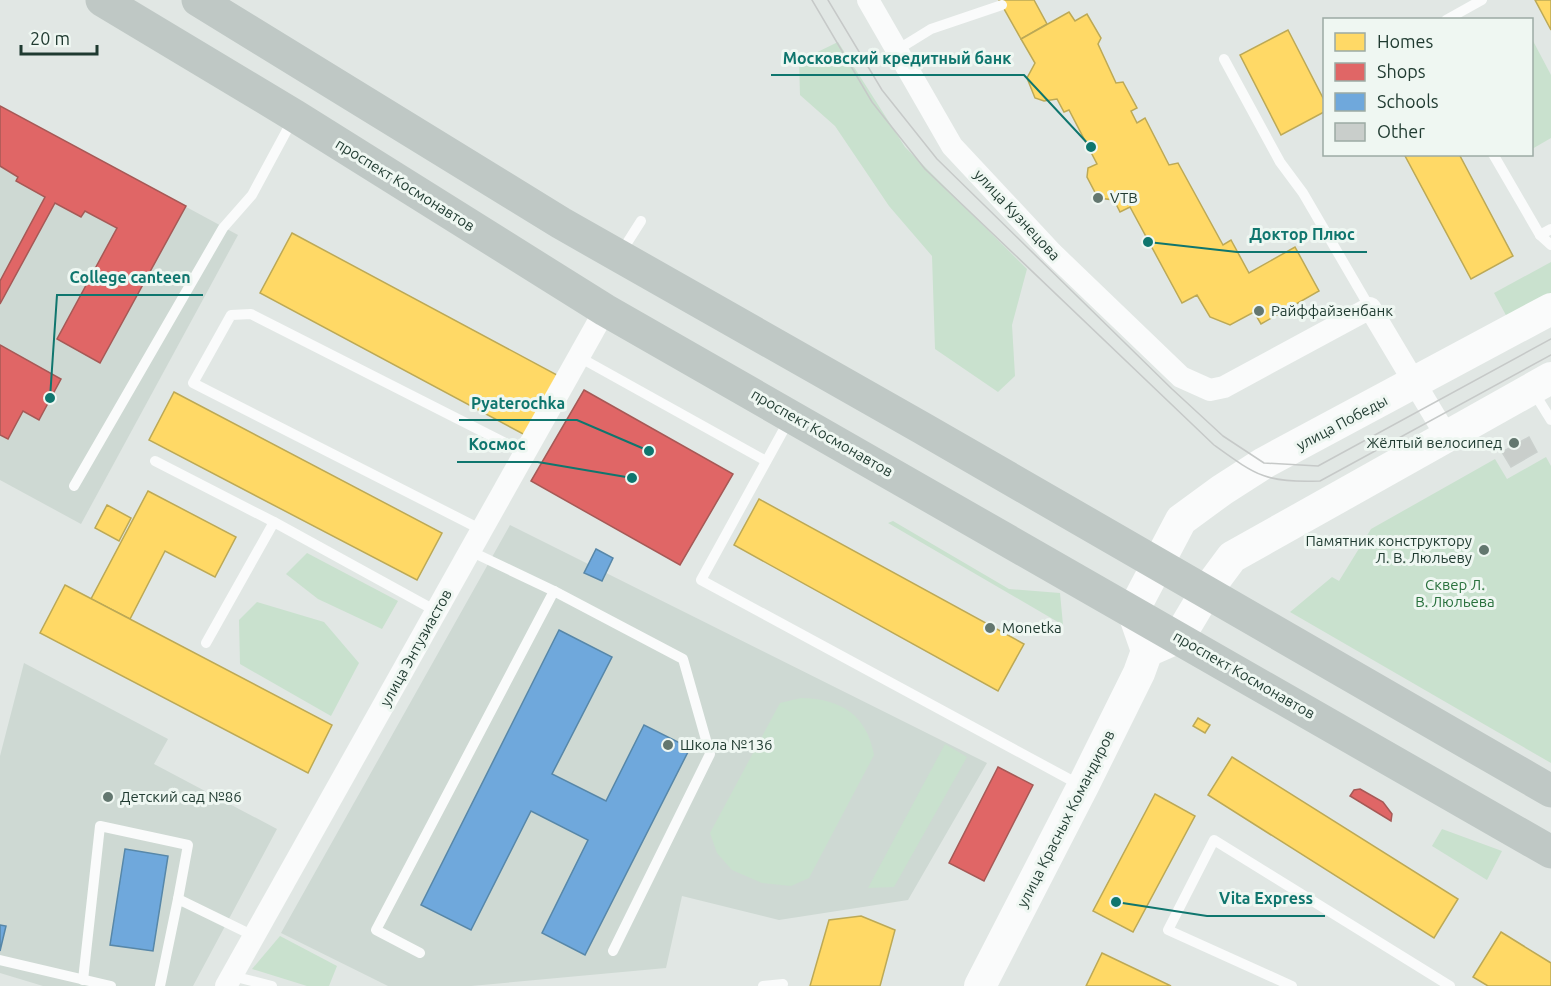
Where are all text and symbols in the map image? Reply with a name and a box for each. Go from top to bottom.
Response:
scale bar [21,18,98,56]
legend [1323,18,1533,156]
text: 20 m [30,28,70,48]
text: Homes [1377,31,1434,51]
callout: Московский кредитный банк [771,41,1024,75]
text: Московский кредитный банк [783,49,1011,67]
text: Shops [1377,61,1426,81]
text: Schools [1377,91,1439,111]
text: Other [1377,121,1425,141]
street label: проспект Космонавтов [333,135,478,234]
street label: улица Кузнецова [971,166,1064,264]
place label: VTB [1110,189,1138,206]
marker: VTB [1091,191,1105,205]
callout: Доктор Плюс [1237,218,1367,252]
text: Доктор Плюс [1249,225,1355,243]
callout: College canteen [57,261,203,295]
text: College canteen [69,268,191,286]
place label: Райффайзенбанк [1271,302,1393,319]
marker: Райффайзенбанк [1252,304,1266,318]
street label: проспект Космонавтов [748,385,896,480]
callout: Pyaterochka [459,386,577,420]
street label: улица Победы [1293,391,1390,454]
text: Pyaterochka [471,394,565,412]
callout: Космос [457,428,538,462]
place label: Жёлтый велосипед [1366,434,1502,451]
text: Космос [468,435,526,453]
marker: Жёлтый велосипед [1507,436,1521,450]
place label: Памятник конструктору Л. В. Люльеву [1306,532,1472,566]
marker: Памятник конструктору Л. В. Люльеву [1477,543,1491,557]
park label: Сквер Л. В. Люльева [1415,576,1495,610]
street label: улица Энтузиастов [376,586,455,709]
place label: Monetka [1002,619,1062,636]
marker: Monetka [983,621,997,635]
street label: проспект Космонавтов [1170,627,1318,722]
street label: улица Красных Командиров [1013,727,1118,910]
place label: Школа №136 [680,736,773,753]
marker: Школа №136 [661,738,675,752]
place label: Детский сад №86 [120,788,242,805]
marker: Детский сад №86 [101,790,115,804]
callout: Vita Express [1207,882,1325,916]
text: Vita Express [1219,889,1313,907]

